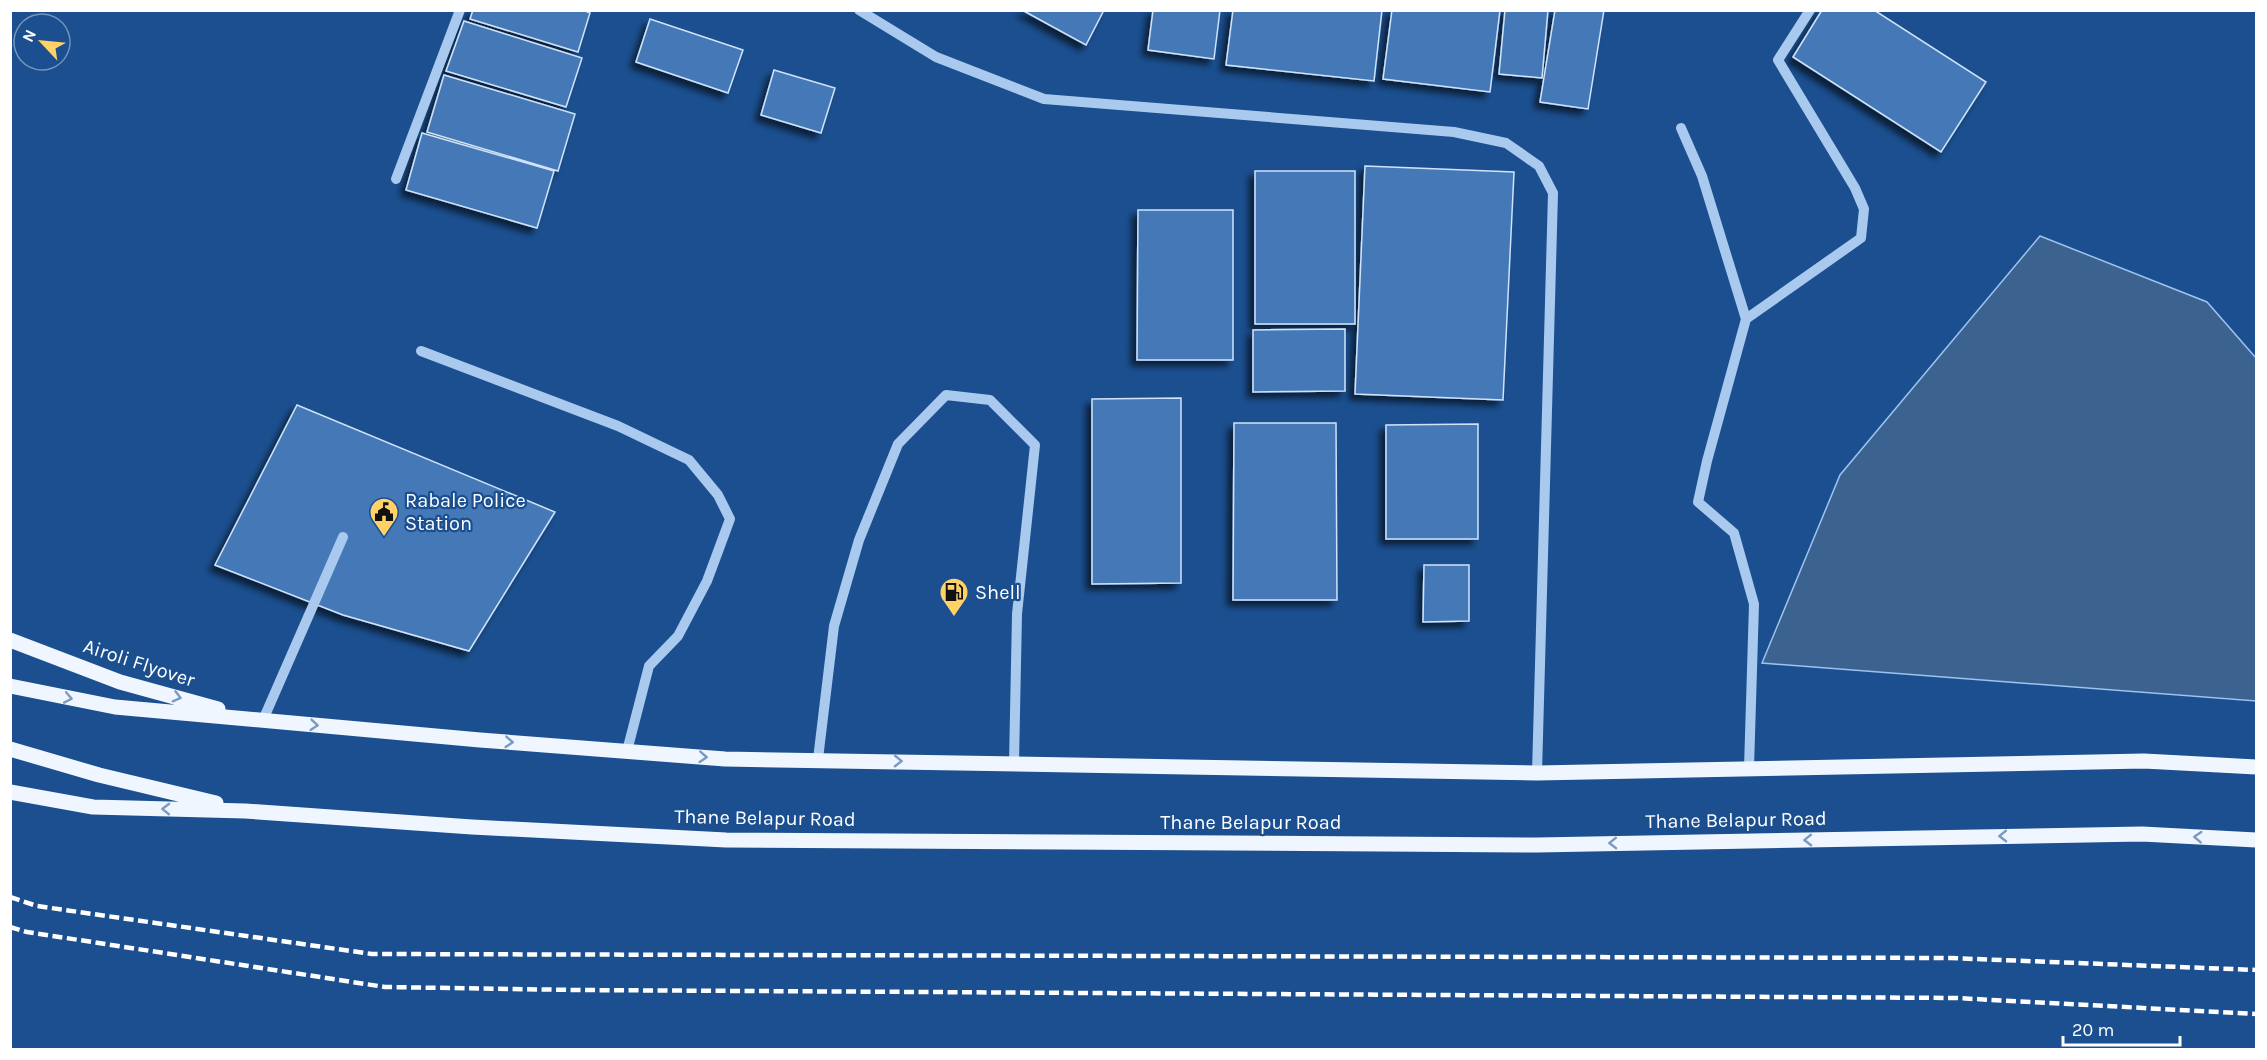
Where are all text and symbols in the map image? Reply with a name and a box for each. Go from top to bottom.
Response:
north arrow [12,12,72,72]
text: N [18,26,40,45]
place label: Rabale Police Station [405,489,526,535]
public building icon: Rabale Police Station [368,496,400,538]
fuel station icon: Shell [938,576,970,618]
place label: Shell [975,581,1021,604]
street label: Airoli Flyover [80,634,198,692]
one-way arrow [171,690,181,703]
one-way arrow [62,691,72,704]
one-way arrow [310,718,319,731]
one-way arrow [504,735,513,748]
one-way arrow [698,750,708,763]
one-way arrow [893,754,902,767]
one-way arrow [161,803,170,815]
street label: Thane Belapur Road [674,805,856,831]
street label: Thane Belapur Road [1645,807,1827,833]
street label: Thane Belapur Road [1160,811,1342,834]
one-way arrow [1999,830,2008,842]
one-way arrow [2194,830,2203,843]
one-way arrow [1804,834,1813,846]
one-way arrow [1609,837,1618,849]
scale bar [2063,1009,2180,1047]
text: 20 m [2072,1019,2114,1041]

